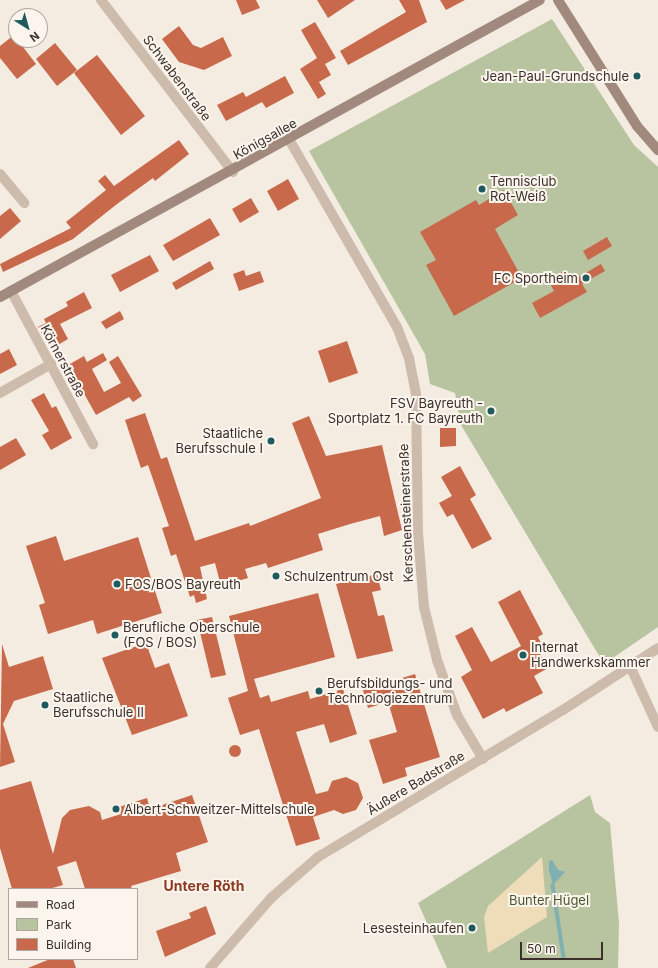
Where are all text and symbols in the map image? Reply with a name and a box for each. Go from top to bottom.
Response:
north arrow [8,8,48,48]
text: N [27,29,42,45]
street label: Schwabenstraße [140,32,214,124]
place label: Jean-Paul-Grundschule [482,68,629,84]
marker: Jean-Paul-Grundschule [632,71,642,81]
street label: Königsallee [230,115,300,163]
place label: Tennisclub Rot-Weiß [490,174,557,205]
marker: Tennisclub Rot-Weiß [477,184,487,194]
place label: FC Sportheim [494,270,578,286]
marker: FC Sportheim [581,273,591,283]
street label: Körnerstraße [37,322,89,400]
place label: FSV Bayreuth - Sportplatz 1. FC Bayreuth [328,396,483,427]
marker: FSV Bayreuth - Sportplatz 1. FC Bayreuth [486,406,496,416]
place label: Staatliche Berufsschule I [175,426,263,457]
marker: Staatliche Berufsschule I [266,436,276,446]
street label: Kerschensteinerstraße [396,443,416,583]
place label: Schulzentrum Ost [284,568,393,584]
marker: Schulzentrum Ost [271,571,281,581]
place label: FOS/BOS Bayreuth [125,576,241,592]
marker: FOS/BOS Bayreuth [112,579,122,589]
place label: Berufliche Oberschule (FOS / BOS) [123,620,260,651]
marker: Berufliche Oberschule (FOS / BOS) [110,630,120,640]
place label: Internat Handwerkskammer [531,640,650,671]
marker: Internat Handwerkskammer [518,650,528,660]
place label: Berufsbildungs- und Technologiezentrum [327,676,452,707]
marker: Berufsbildungs- und Technologiezentrum [314,686,324,696]
place label: Staatliche Berufsschule II [53,690,144,721]
marker: Staatliche Berufsschule II [40,700,50,710]
street label: Äußere Badstraße [364,748,468,818]
place label: Albert-Schweitzer-Mittelschule [124,801,315,817]
marker: Albert-Schweitzer-Mittelschule [111,804,121,814]
district label: Untere Röth [164,878,244,894]
legend [8,888,138,960]
park label: Bunter Hügel [509,892,589,908]
text: Road [46,897,75,912]
text: Park [46,917,72,932]
place label: Lesesteinhaufen [363,920,464,936]
marker: Lesesteinhaufen [467,923,477,933]
scale bar [522,934,605,960]
text: Building [46,937,91,952]
text: 50 m [527,941,556,956]

